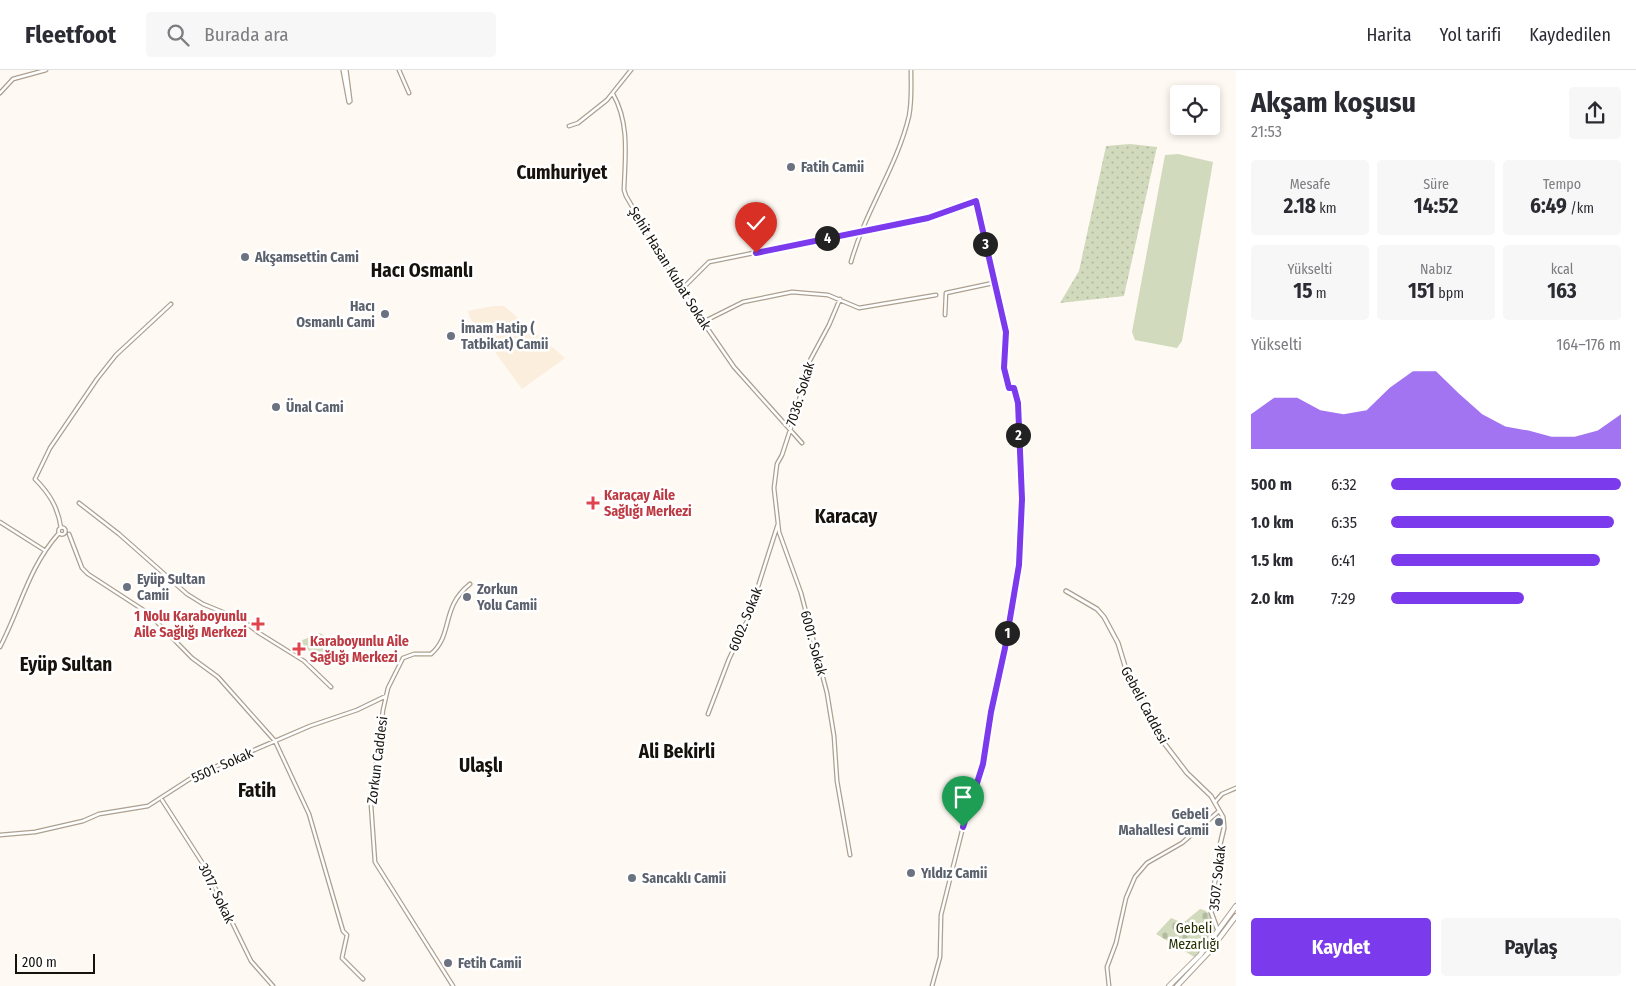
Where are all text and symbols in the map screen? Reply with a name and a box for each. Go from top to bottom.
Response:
search box [146,12,496,57]
text: Fleetfoot [25,21,116,49]
icon: search [164,21,192,49]
text: Burada ara [204,23,289,46]
text: Harita [1366,24,1412,46]
text: Yol tarifi [1440,24,1501,46]
text: Kaydedilen [1529,24,1611,46]
map controls [1170,85,1220,135]
button: locate [1170,85,1220,135]
text: Akşam koşusu [1251,86,1416,119]
button: share [1569,87,1621,139]
text: 21:53 [1251,122,1282,141]
place label: Fatih Camii [801,159,865,176]
district label: Cumhuriyet [517,161,608,184]
marker: Fatih Camii [785,161,797,173]
text: Mesafe [1290,176,1330,193]
text: Süre [1423,176,1449,193]
text: Tempo [1543,176,1581,193]
text: 2.18 [1284,193,1316,219]
text: 14:52 [1414,193,1458,219]
text: 6:49 [1530,193,1567,219]
text: km [1316,200,1337,217]
text: /km [1567,200,1594,217]
pin [735,202,777,253]
street label: Şehit Hasan Kubat Sokak [625,204,715,333]
icon: check [742,209,770,237]
pin: 4 [814,226,840,250]
text: 4 [824,230,831,247]
pin: 3 [972,232,998,256]
text: 3 [982,236,989,253]
place label: Akşamsettin Cami [254,249,359,267]
marker: Akşamsettin Cami [239,251,251,263]
district label: Hacı Osmanlı [371,259,473,282]
text: Yükselti [1288,261,1332,278]
text: Nabız [1420,261,1452,278]
text: kcal [1551,261,1573,278]
text: 15 [1293,278,1313,304]
text: 151 [1408,278,1435,304]
text: 163 [1547,278,1577,304]
text: m [1313,285,1327,302]
text: bpm [1435,285,1464,302]
place label: Hacı Osmanlı Cami [296,298,375,331]
marker: Hacı Osmanlı Cami [379,308,391,320]
place label: İmam Hatip ( Tatbikat) Camii [461,319,549,353]
marker: İmam Hatip ( Tatbikat) Camii [445,330,457,342]
text: Yükselti [1251,335,1302,354]
text: 164–176 m [1556,335,1621,354]
street label: 7036. Sokak [783,360,818,428]
place label: Ünal Cami [286,398,344,416]
marker: Ünal Cami [270,401,282,413]
pin: 2 [1006,422,1030,448]
text: 2 [1015,427,1022,444]
text: 500 m [1251,475,1292,494]
text: 6:32 [1331,475,1357,494]
place label: Karaçay Aile Sağlığı Merkezi [604,487,692,520]
marker: Karaçay Aile Sağlığı Merkezi [586,496,600,510]
district label: Karacay [815,505,878,528]
text: 1.0 km [1251,513,1294,532]
text: 6:35 [1331,513,1357,532]
text: 1.5 km [1251,551,1293,570]
text: 6:41 [1331,551,1355,570]
place label: Eyüp Sultan Camii [137,571,205,604]
marker: Eyüp Sultan Camii [121,581,133,593]
place label: Zorkun Yolu Camii [476,581,538,614]
street label: 6002. Sokak [725,584,766,654]
text: 2.0 km [1251,589,1294,608]
text: 7:29 [1331,589,1356,608]
marker: Zorkun Yolu Camii [461,591,473,603]
place label: 1 Nolu Karaboyunlu Aile Sağlığı Merkezi [133,608,247,641]
street label: 6001. Sokak [797,609,831,678]
marker: 1 Nolu Karaboyunlu Aile Sağlığı Merkezi [251,617,265,631]
pin: 1 [994,620,1020,646]
text: 1 [1005,625,1010,642]
place label: Karaboyunlu Aile Sağlığı Merkezi [310,633,409,666]
marker: Karaboyunlu Aile Sağlığı Merkezi [292,642,306,656]
district label: Eyüp Sultan [20,653,112,676]
street label: Gebeli Caddesi [1117,664,1172,747]
street label: Zorkun Caddesi [364,715,391,805]
district label: Ali Bekirli [638,740,715,763]
street label: 5501. Sokak [189,744,256,787]
district label: Ulaşlı [459,754,503,777]
pin [942,776,984,827]
district label: Fatih [238,779,276,802]
icon: arrive [949,783,977,811]
place label: Gebeli Mahallesi Camii [1118,806,1209,839]
marker: Gebeli Mahallesi Camii [1213,816,1225,828]
street label: 3507. Sokak [1206,844,1229,912]
street label: 3017. Sokak [195,860,239,926]
place label: Yıldız Camii [920,865,988,882]
marker: Yıldız Camii [905,867,917,879]
place label: Sancaklı Camii [642,870,726,887]
marker: Sancaklı Camii [626,872,638,884]
button: Kaydet [1251,918,1431,976]
button: Paylaş [1441,918,1621,976]
park label: Gebeli Mezarlığı [1168,920,1220,953]
scale bar [15,951,95,974]
text: 200 m [22,954,57,971]
place label: Fetih Camii [458,955,522,972]
marker: Fetih Camii [442,957,454,969]

